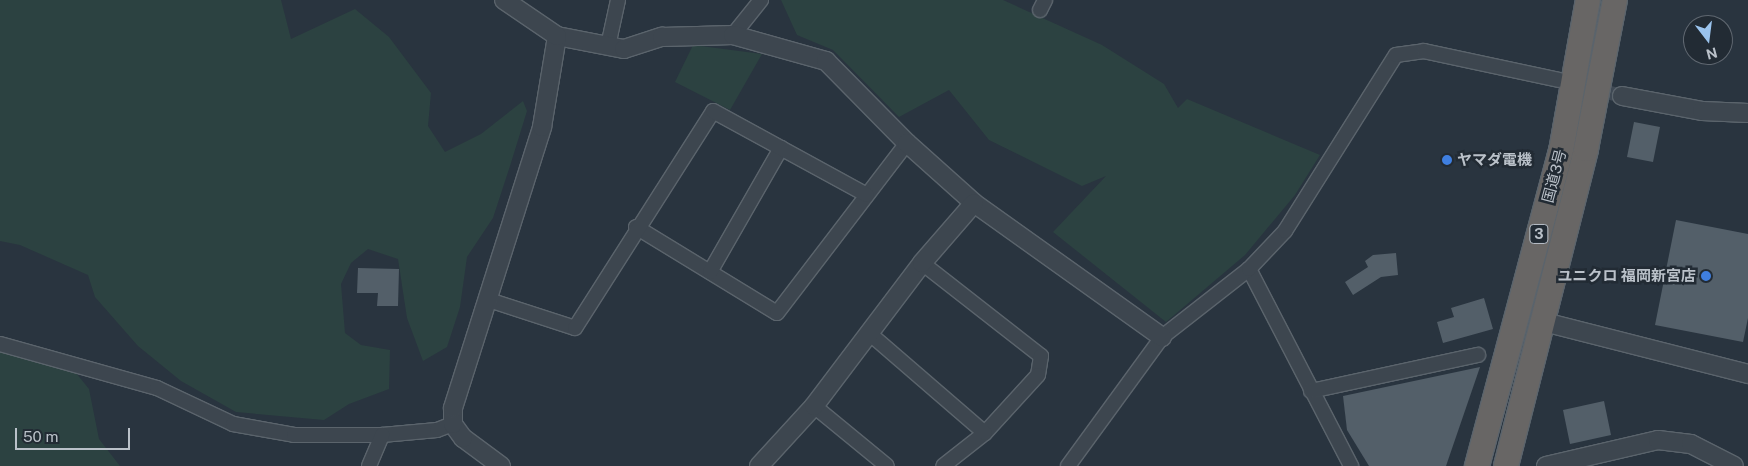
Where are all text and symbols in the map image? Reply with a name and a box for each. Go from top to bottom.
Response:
north arrow [1683,15,1733,65]
text: N [1704,44,1719,63]
street label: 国道3号 [1538,147,1570,205]
place label: ヤマダ電機 [1457,151,1532,169]
marker: ヤマダ電機 [1441,154,1453,166]
road number: 3 [1529,222,1549,245]
place label: ユニクロ 福岡新宮店 [1558,267,1696,285]
marker: ユニクロ 福岡新宮店 [1700,270,1712,282]
scale bar [18,418,132,450]
text: 50 m [23,428,58,445]

